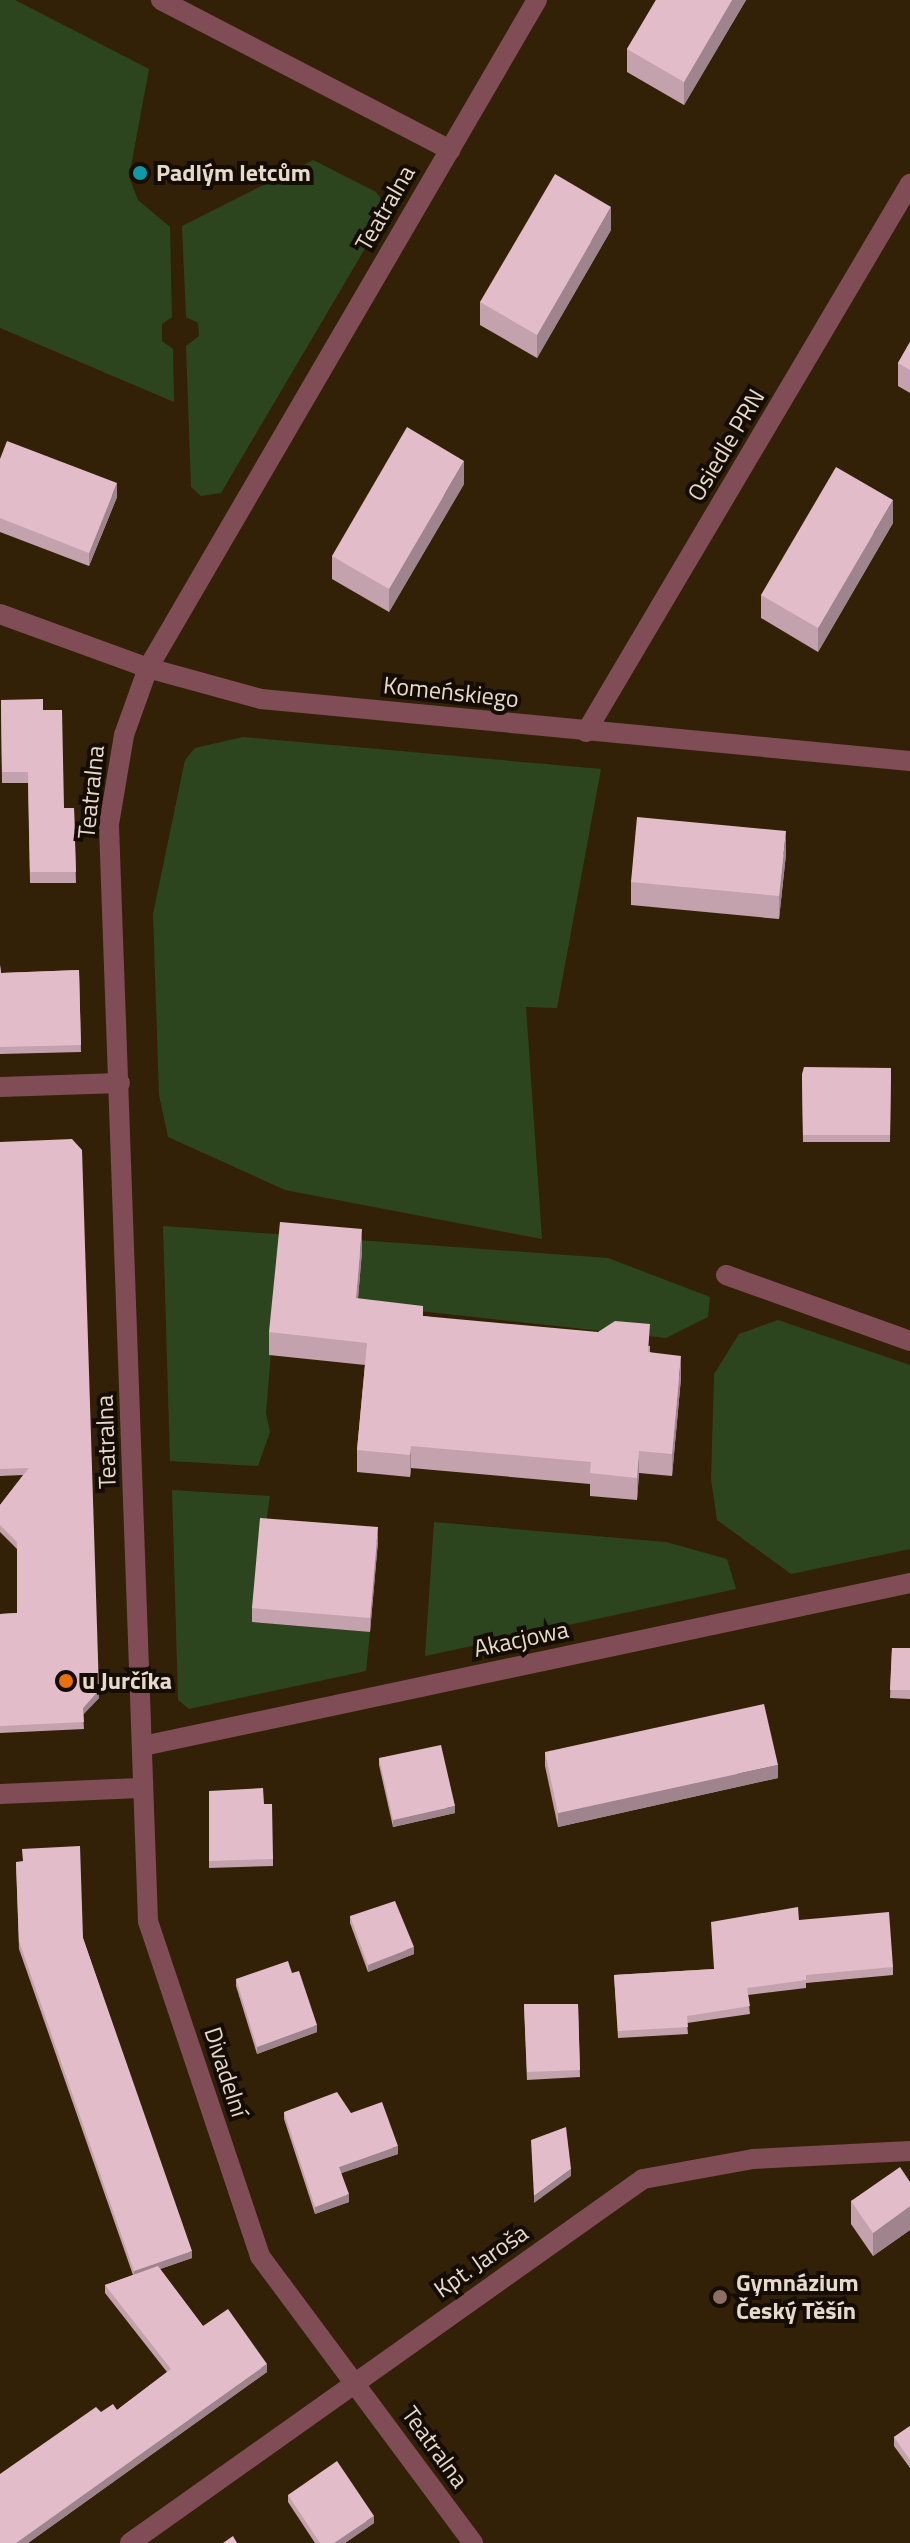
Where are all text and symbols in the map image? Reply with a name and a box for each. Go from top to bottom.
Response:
place label: Padlým letcům [156,159,311,187]
street label: Teatralna [349,160,421,256]
marker: Padlým letcům [131,164,149,182]
street label: Osiedle PRN [681,384,771,506]
street label: Komeńskiego [382,671,520,713]
street label: Teatralna [72,744,110,840]
street label: Teatralna [90,1395,122,1489]
street label: Akacjowa [471,1615,571,1663]
place label: u Jurčíka [82,1667,172,1695]
marker: u Jurčíka [57,1672,75,1690]
street label: Divadelní [198,2024,254,2120]
street label: Kpt. Jaroša [429,2218,533,2304]
place label: Gymnázium Český Těšín [736,2269,859,2325]
marker: Gymnázium Český Těšín [711,2288,729,2306]
street label: Teatralna [396,2401,474,2493]

